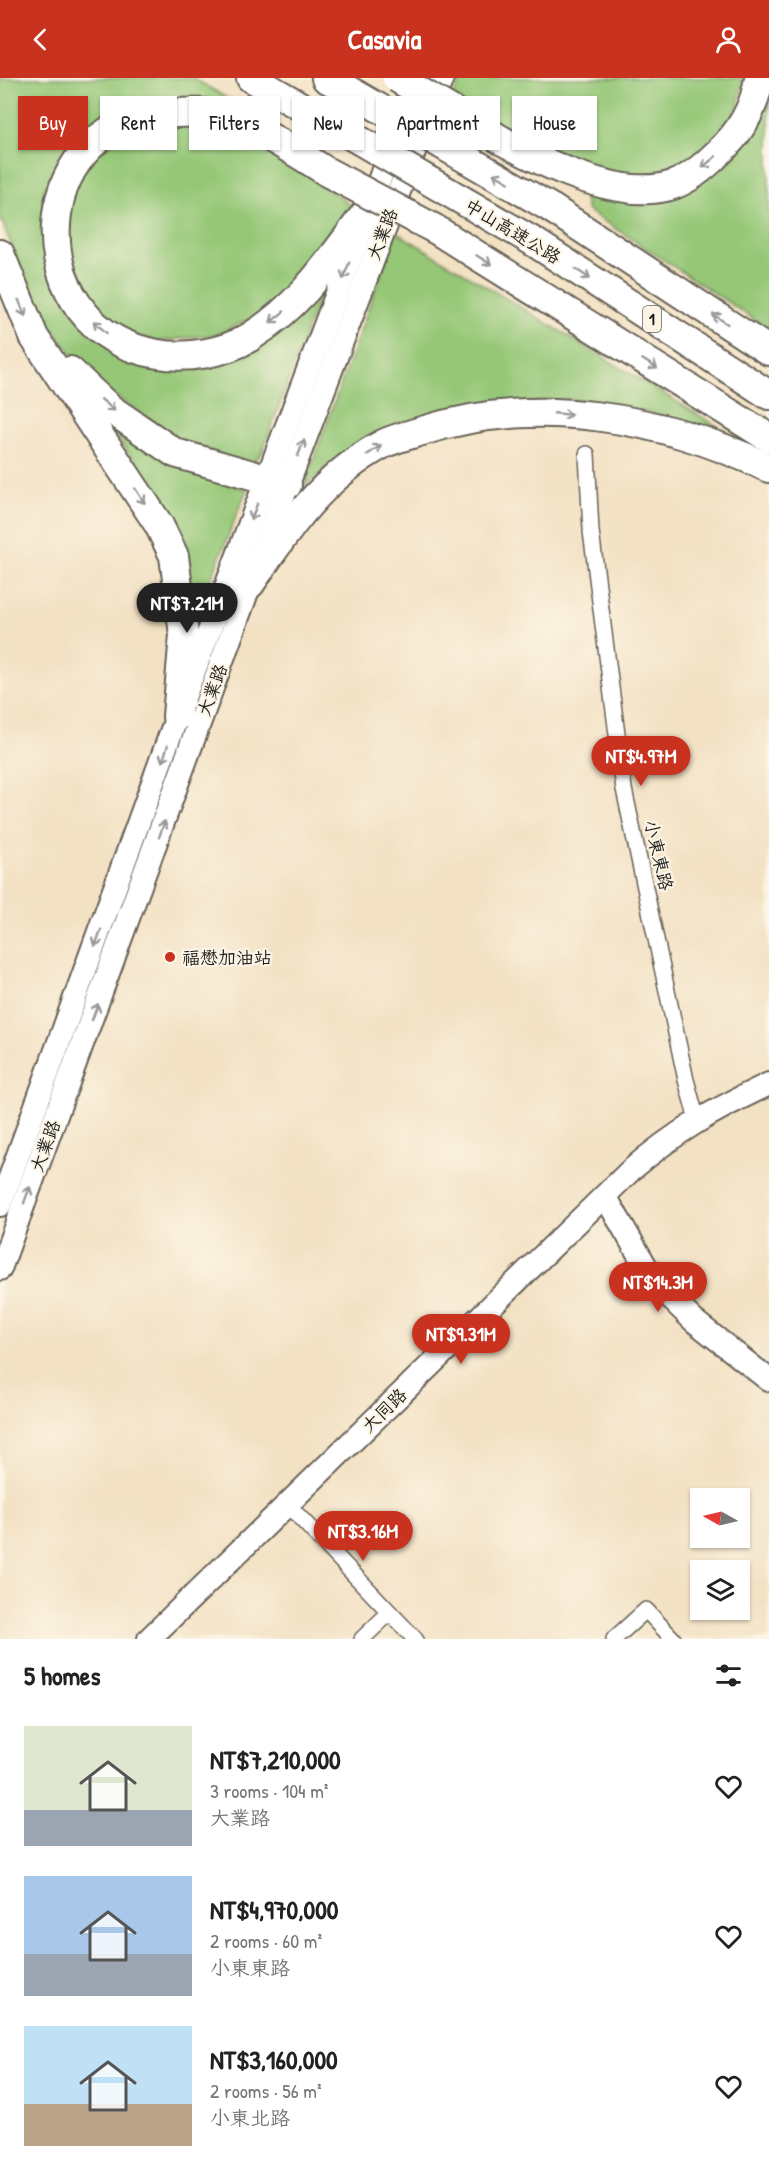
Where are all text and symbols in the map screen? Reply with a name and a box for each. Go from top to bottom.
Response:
text: Casavia [348,21,421,57]
icon: back [24,23,57,56]
icon: person [712,23,745,56]
chip: Buy [18,96,88,150]
chip: Rent [100,96,177,150]
chip: Filters [189,96,280,150]
chip: New [292,96,364,150]
chip: Apartment [376,96,500,150]
chip: House [512,96,597,150]
one-way arrow [701,155,717,168]
one-way arrow [493,172,510,184]
street label: 中山高速公路 [460,192,566,270]
street label: 大業路 [361,204,403,264]
one-way arrow [475,255,492,267]
one-way arrow [339,261,350,280]
one-way arrow [574,268,591,280]
one-way arrow [17,298,28,317]
road number: 1 [643,306,661,332]
one-way arrow [270,311,286,324]
one-way arrow [712,313,729,325]
one-way arrow [93,320,108,334]
one-way arrow [641,357,658,370]
one-way arrow [100,399,116,412]
one-way arrow [553,409,573,420]
one-way arrow [296,440,307,458]
one-way arrow [366,444,382,456]
one-way arrow [135,487,147,504]
one-way arrow [247,502,258,521]
pin: NT$7.21M [125,583,249,634]
text: NT$7.21M [151,589,223,616]
street label: 大業路 [191,660,233,720]
pin: NT$4.97M [579,736,703,787]
text: NT$4.97M [605,742,677,769]
one-way arrow [158,744,169,763]
street label: 小東東路 [639,817,679,893]
one-way arrow [157,820,168,839]
one-way arrow [92,928,103,947]
place label: 福懋加油站 [182,945,272,970]
marker: 福懋加油站 [163,950,177,964]
one-way arrow [90,1003,101,1022]
street label: 大業路 [24,1116,66,1176]
one-way arrow [23,1186,34,1205]
pin: NT$14.3M [596,1262,720,1313]
text: NT$14.3M [623,1268,693,1295]
pin: NT$9.31M [399,1314,523,1365]
text: NT$9.31M [426,1320,496,1347]
street label: 大同路 [356,1382,412,1438]
north arrow [690,1488,750,1548]
map controls [690,1488,750,1620]
pin: NT$3.16M [301,1511,425,1562]
text: NT$3.16M [328,1517,398,1544]
button: layers [690,1560,750,1620]
text: 5 homes [24,1658,100,1693]
icon: filters [712,1659,745,1692]
text: NT$7,210,000 [210,1742,341,1777]
icon: home [72,1750,144,1822]
icon: heart [712,1770,745,1803]
text: 3 rooms · 104 m² [210,1777,328,1804]
text: 大業路 [210,1804,270,1831]
text: NT$4,970,000 [210,1892,338,1927]
icon: home [72,1900,144,1972]
icon: heart [712,1920,745,1953]
text: 2 rooms · 60 m² [210,1927,322,1954]
text: 小東東路 [210,1954,290,1981]
text: NT$3,160,000 [210,2042,338,2077]
icon: home [72,2050,144,2122]
icon: heart [712,2070,745,2103]
text: 2 rooms · 56 m² [210,2077,322,2104]
text: 小東北路 [210,2104,290,2131]

